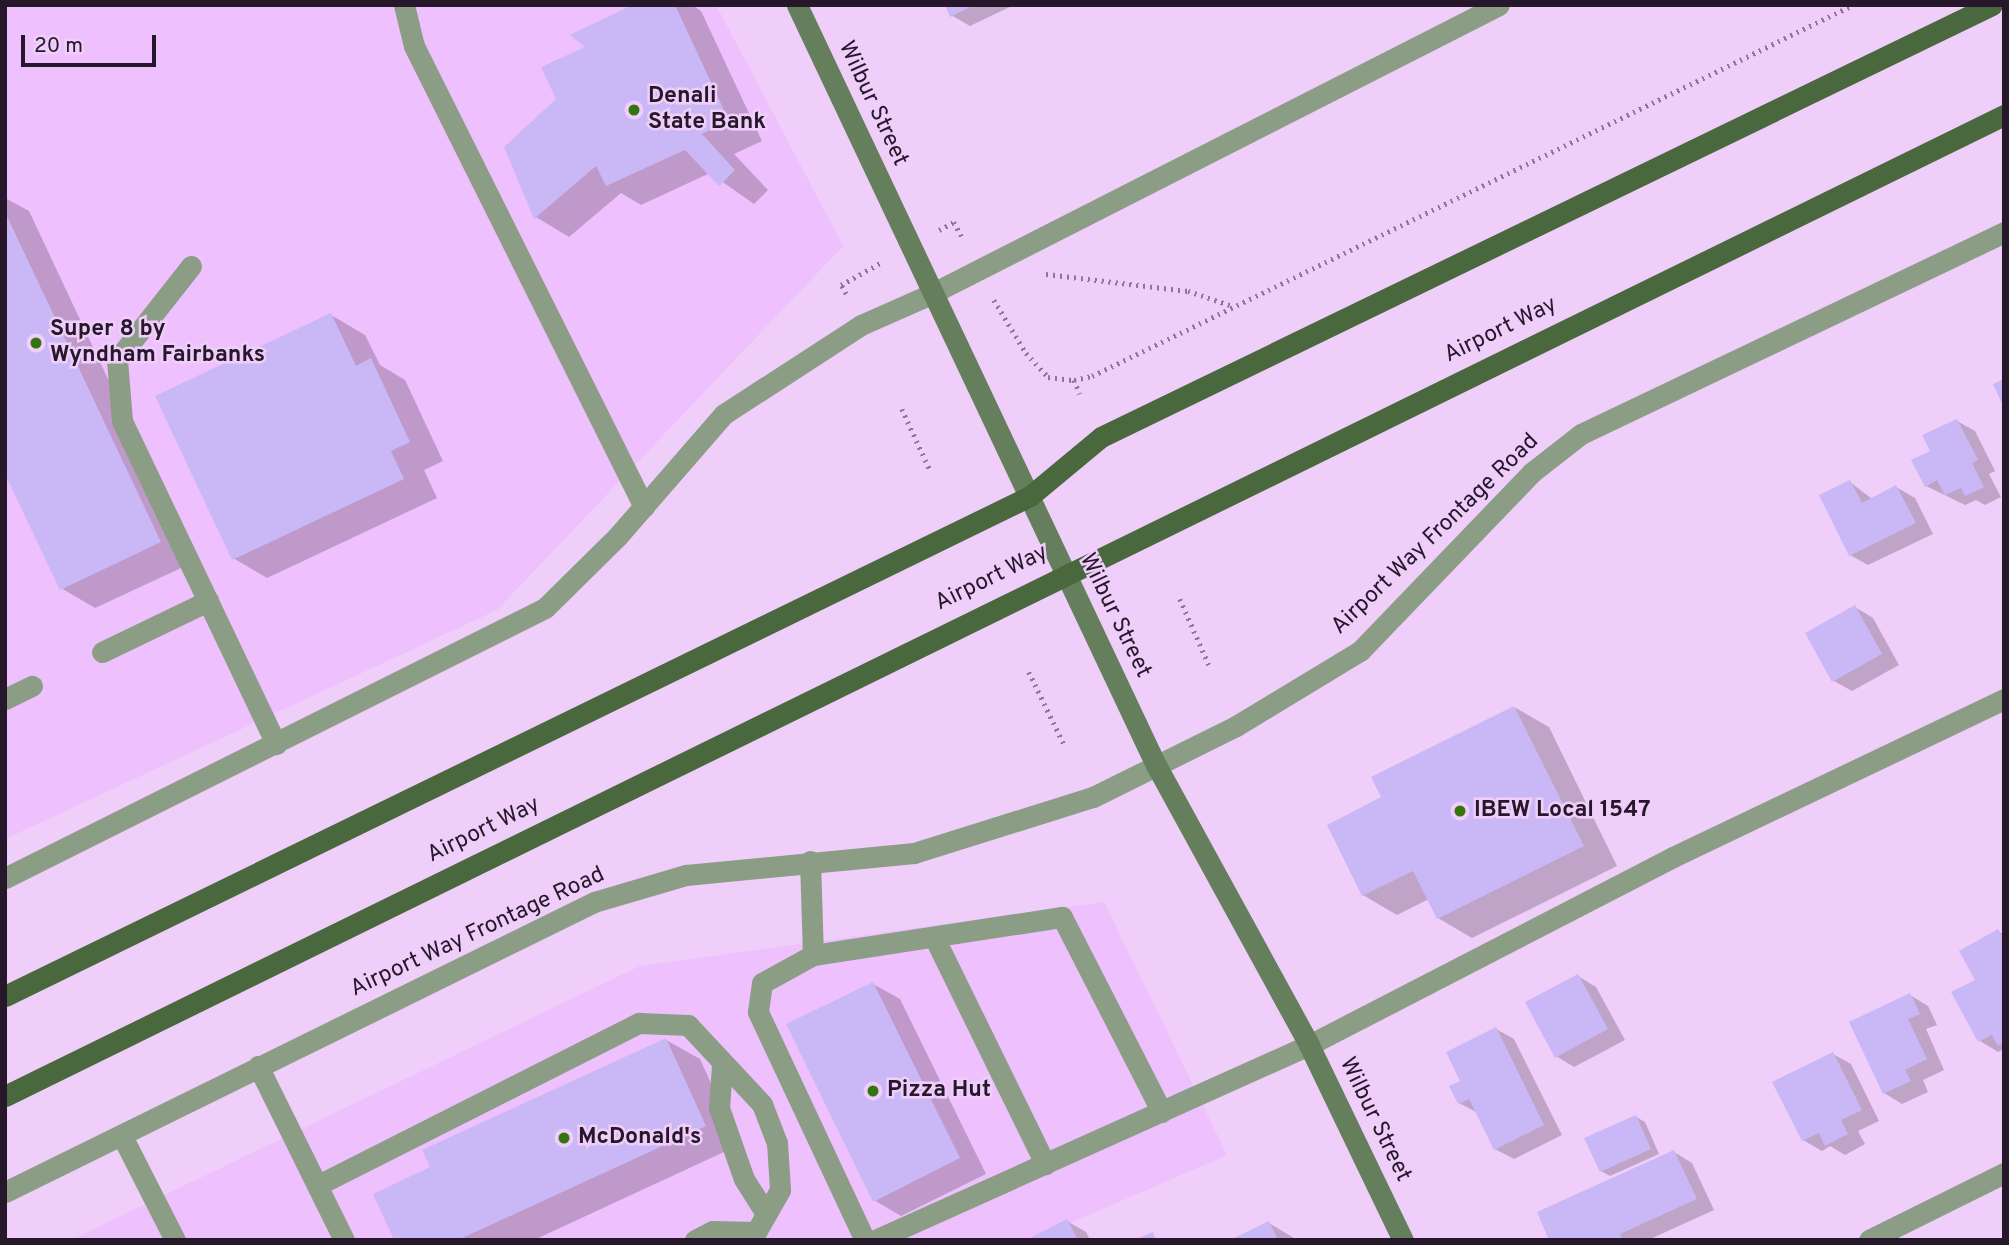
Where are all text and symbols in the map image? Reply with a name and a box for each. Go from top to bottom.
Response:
scale bar [24,21,159,65]
text: 20 m [34,33,83,60]
street label: Wilbur Street [831,37,913,171]
place label: Denali State Bank [648,83,766,137]
marker: Denali State Bank [626,102,642,118]
street label: Airport Way [1440,292,1562,370]
place label: Super 8 by Wyndham Fairbanks [50,316,265,370]
marker: Super 8 by Wyndham Fairbanks [28,335,44,351]
street label: Airport Way Frontage Road [1326,429,1546,641]
street label: Airport Way [931,540,1053,618]
street label: Wilbur Street [1072,549,1156,683]
street label: Airport Way [423,792,545,870]
place label: IBEW Local 1547 [1474,797,1651,825]
marker: IBEW Local 1547 [1452,803,1468,819]
street label: Airport Way Frontage Road [346,862,610,1004]
street label: Wilbur Street [1332,1053,1416,1187]
place label: Pizza Hut [887,1077,991,1105]
marker: Pizza Hut [865,1083,881,1099]
place label: McDonald's [578,1124,701,1152]
marker: McDonald's [556,1130,572,1146]

